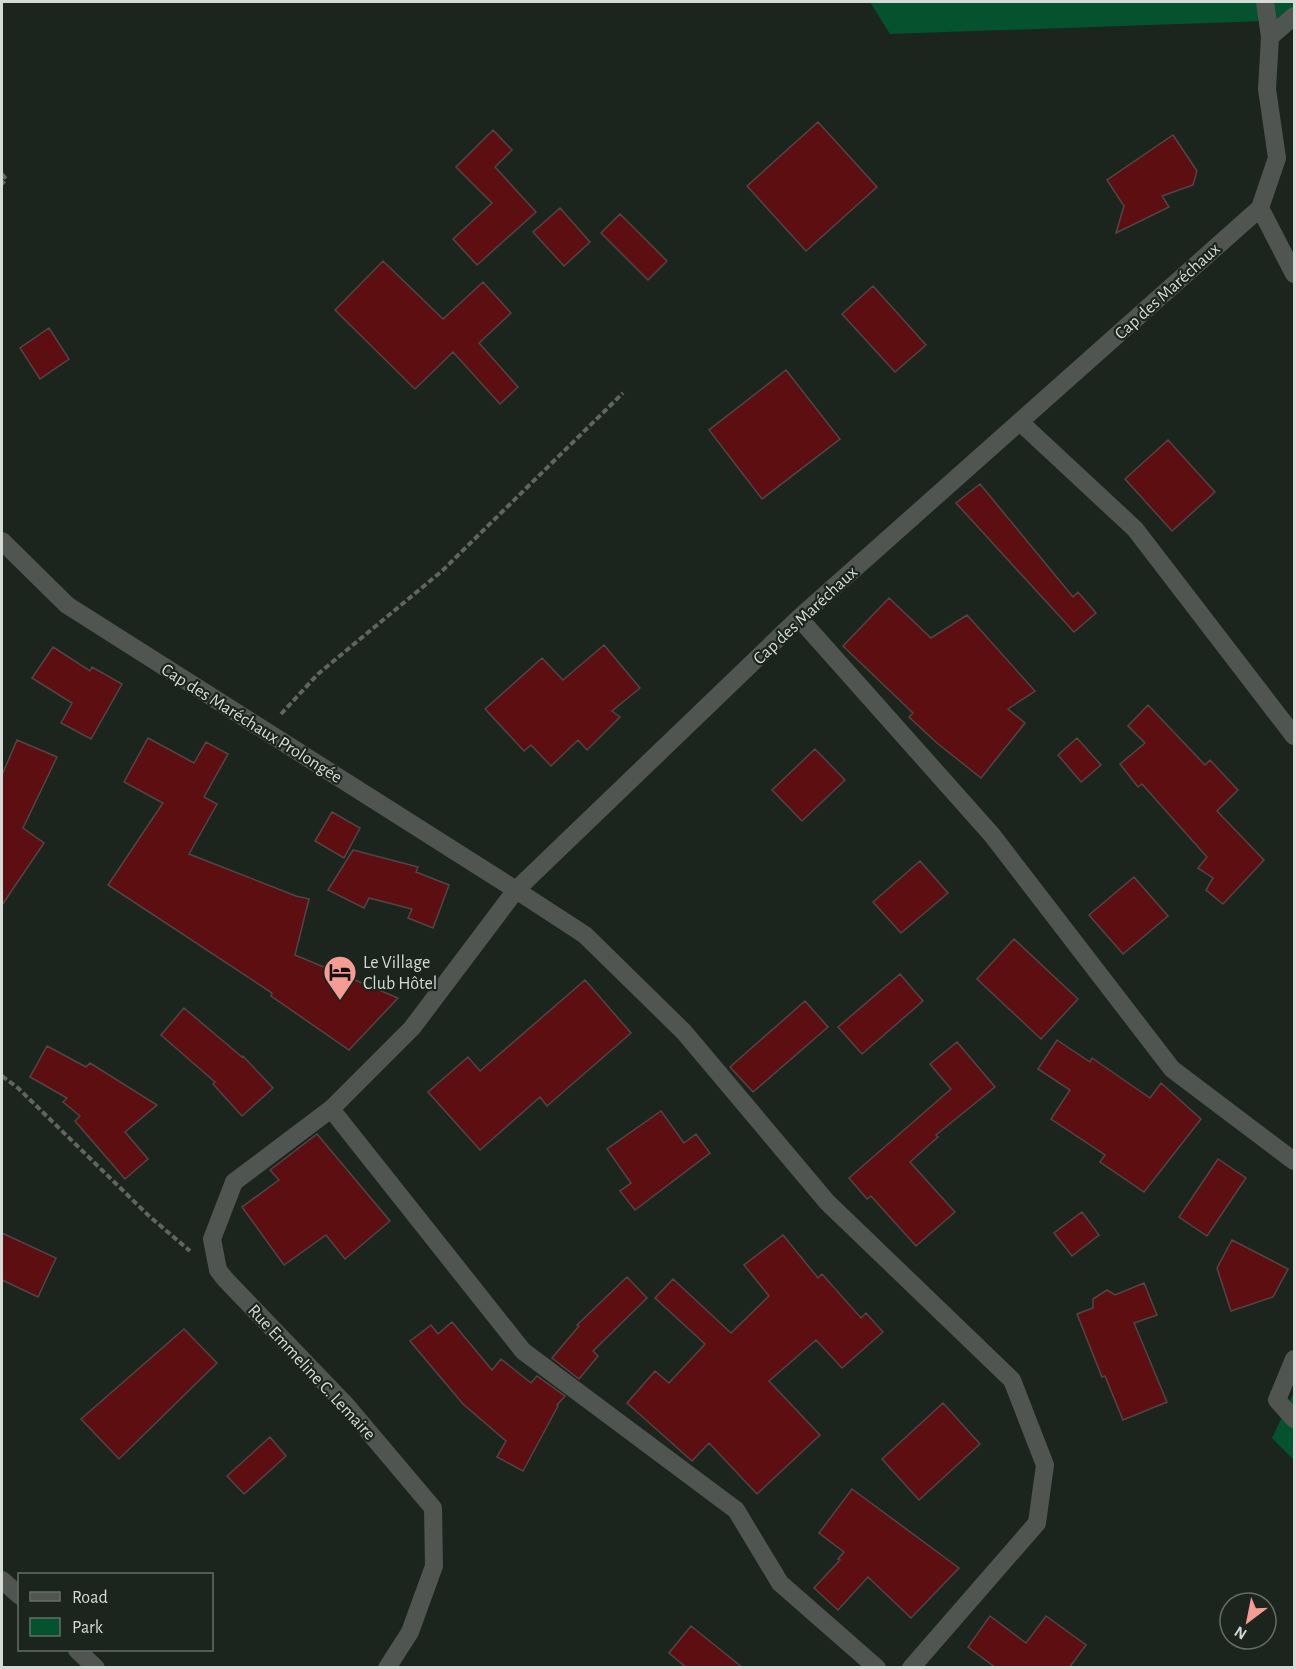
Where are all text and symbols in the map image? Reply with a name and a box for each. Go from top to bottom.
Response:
street label: Cap des Maréchaux [1112,240,1224,344]
street label: Cap des Maréchaux [750,563,861,668]
street label: Cap des Maréchaux Prolongée [158,661,345,787]
hotel icon: Le Village Club Hôtel [322,954,358,1001]
place label: Le Village Club Hôtel [363,954,437,993]
street label: Rue Emmeline C. Lemaire [244,1301,379,1444]
legend [18,1573,213,1651]
text: Road [72,1589,108,1607]
north arrow [1218,1591,1278,1651]
text: Park [72,1619,104,1637]
text: N [1232,1623,1250,1643]

